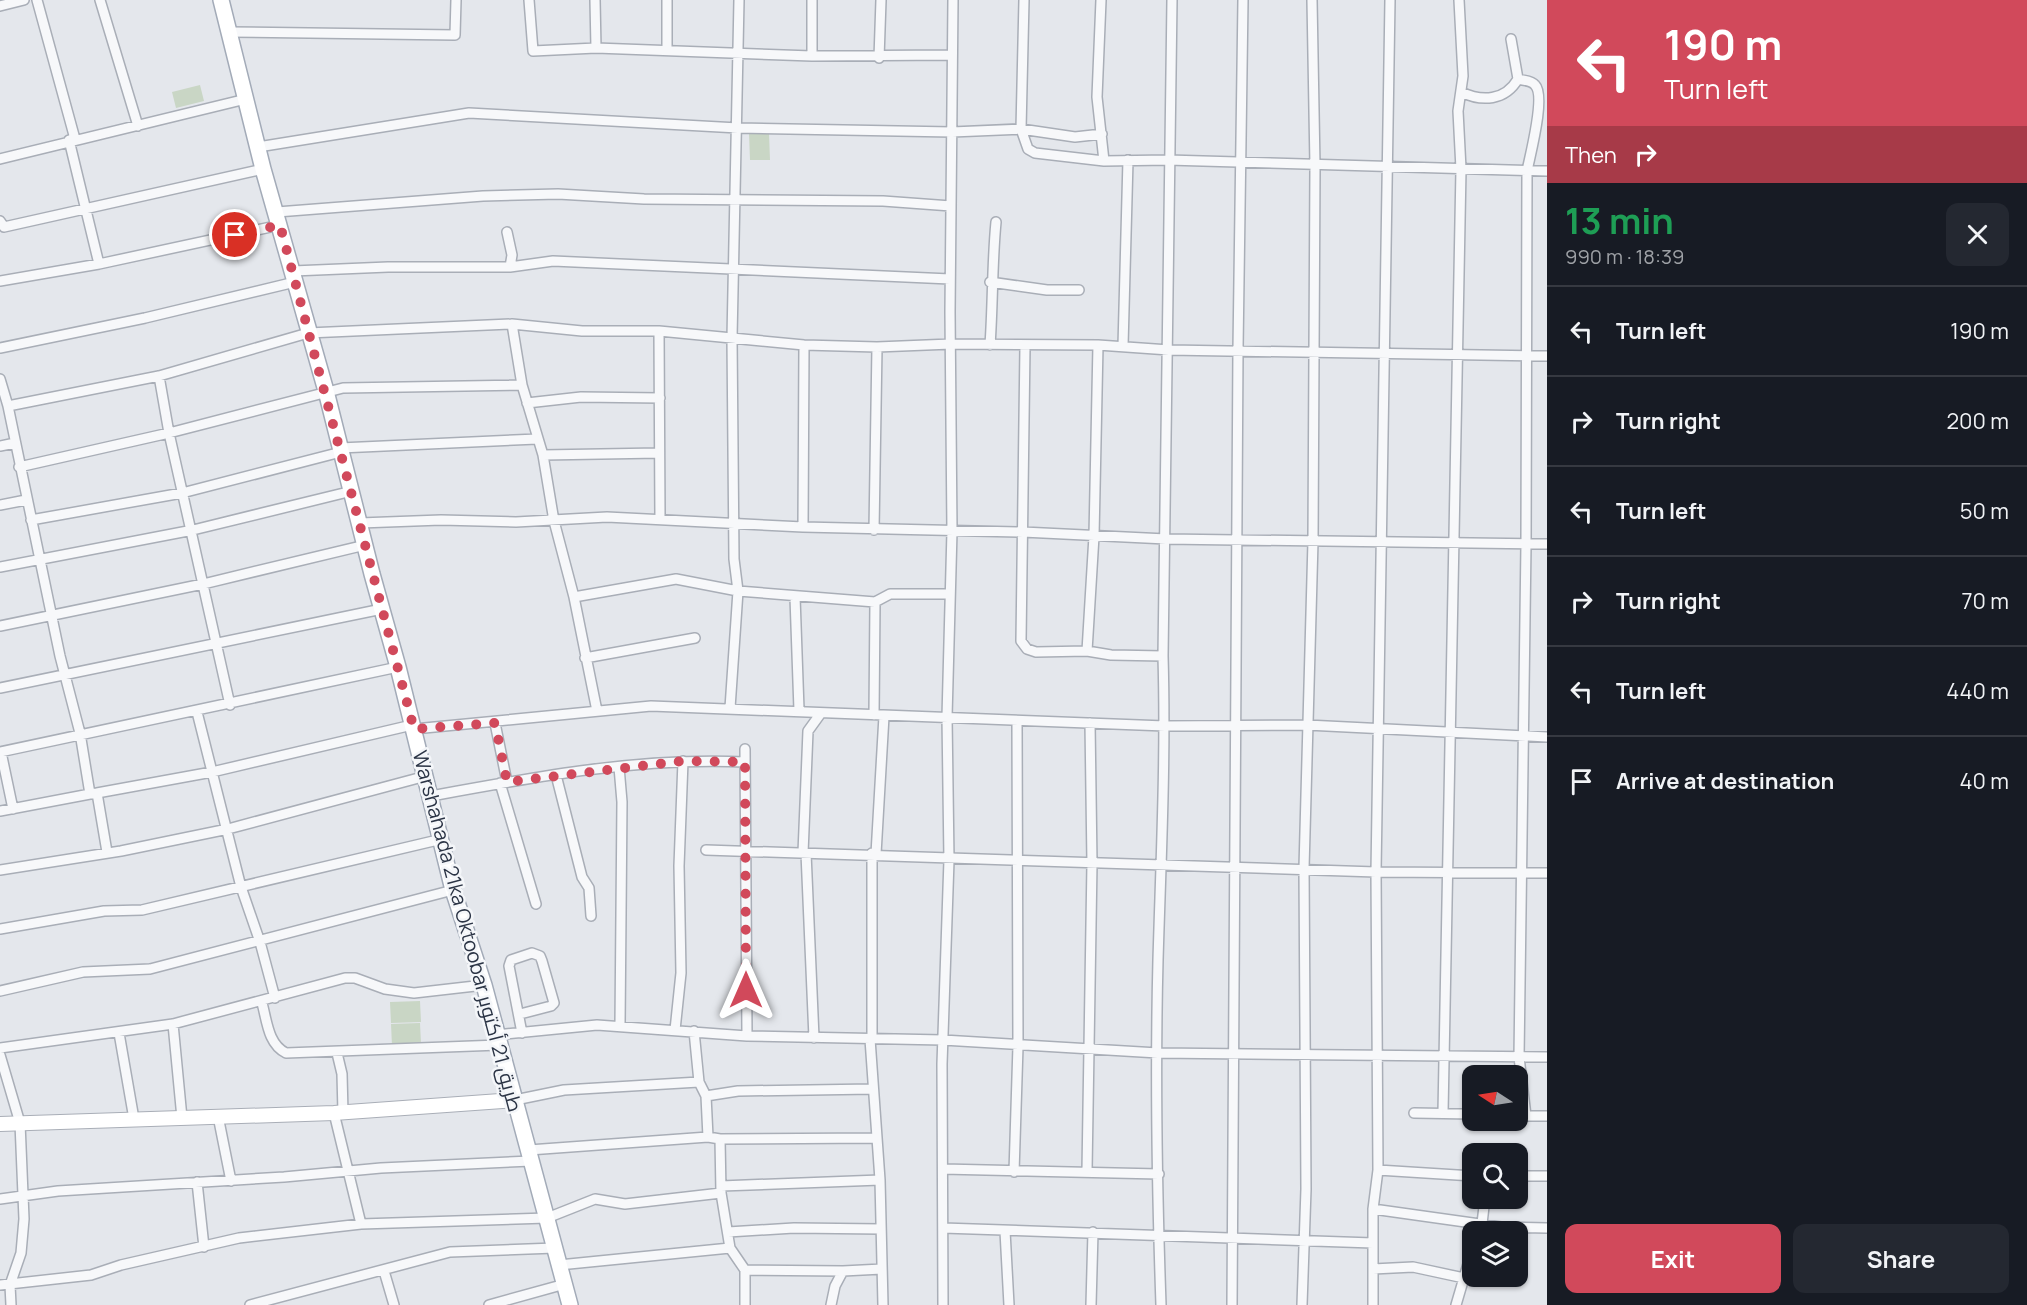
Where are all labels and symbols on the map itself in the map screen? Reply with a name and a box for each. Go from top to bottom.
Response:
pin [209,209,260,260]
street label: Warshahada 21ka Oktoobar طريق 21 أكتوبر [407,747,529,1115]
position arrow [714,958,778,1022]
north arrow [1462,1065,1528,1131]

